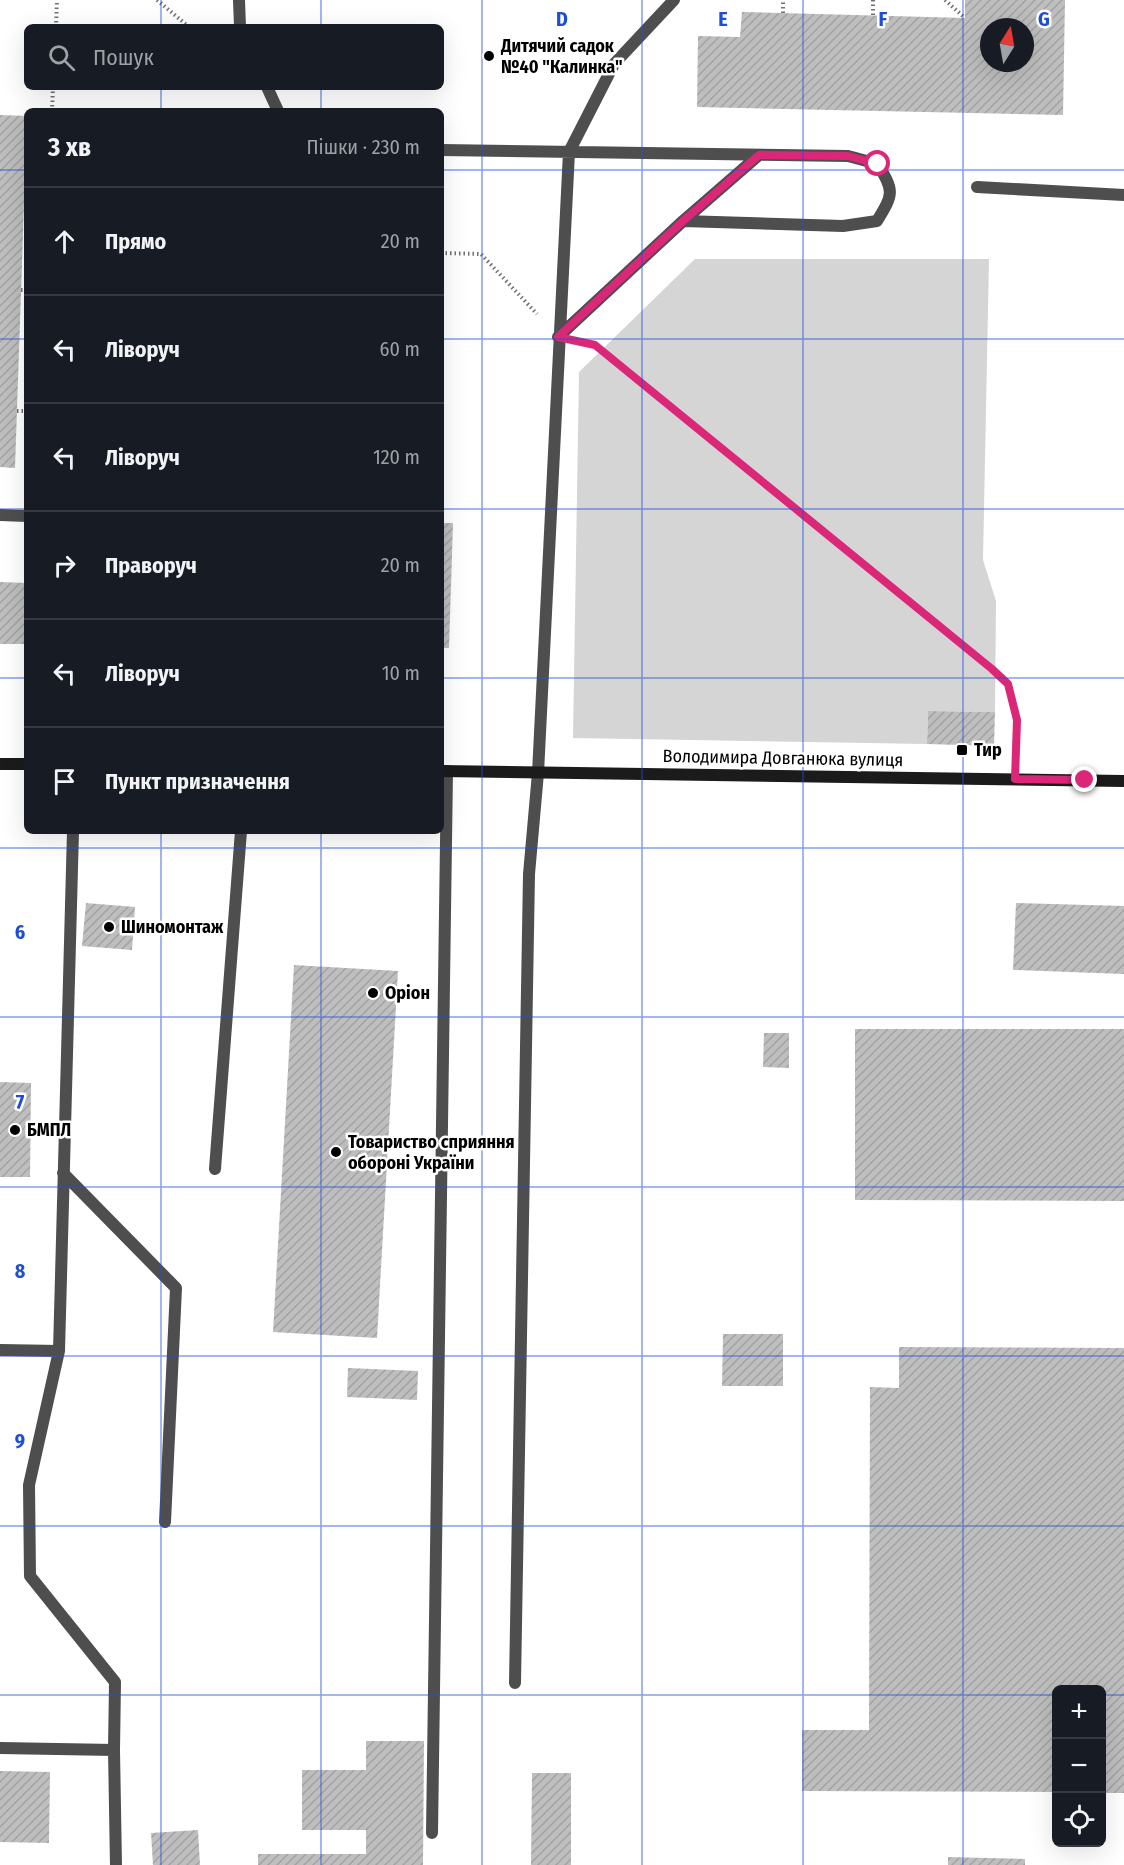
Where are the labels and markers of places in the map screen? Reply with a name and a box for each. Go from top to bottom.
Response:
place label: Дитячий садок №40 "Калинка" [500,35,623,78]
marker: Дитячий садок №40 "Калинка" [482,49,496,63]
place label: Тир [974,739,1002,761]
marker: Тир [955,743,969,757]
place label: Шиномонтаж [121,916,224,938]
marker: Шиномонтаж [102,920,116,934]
place label: Оріон [385,982,430,1004]
marker: Оріон [366,986,380,1000]
place label: БМПЛ [27,1119,71,1141]
marker: БМПЛ [8,1123,22,1137]
place label: Товариство сприяння обороні України [348,1131,515,1174]
marker: Товариство сприяння обороні України [329,1145,343,1159]

